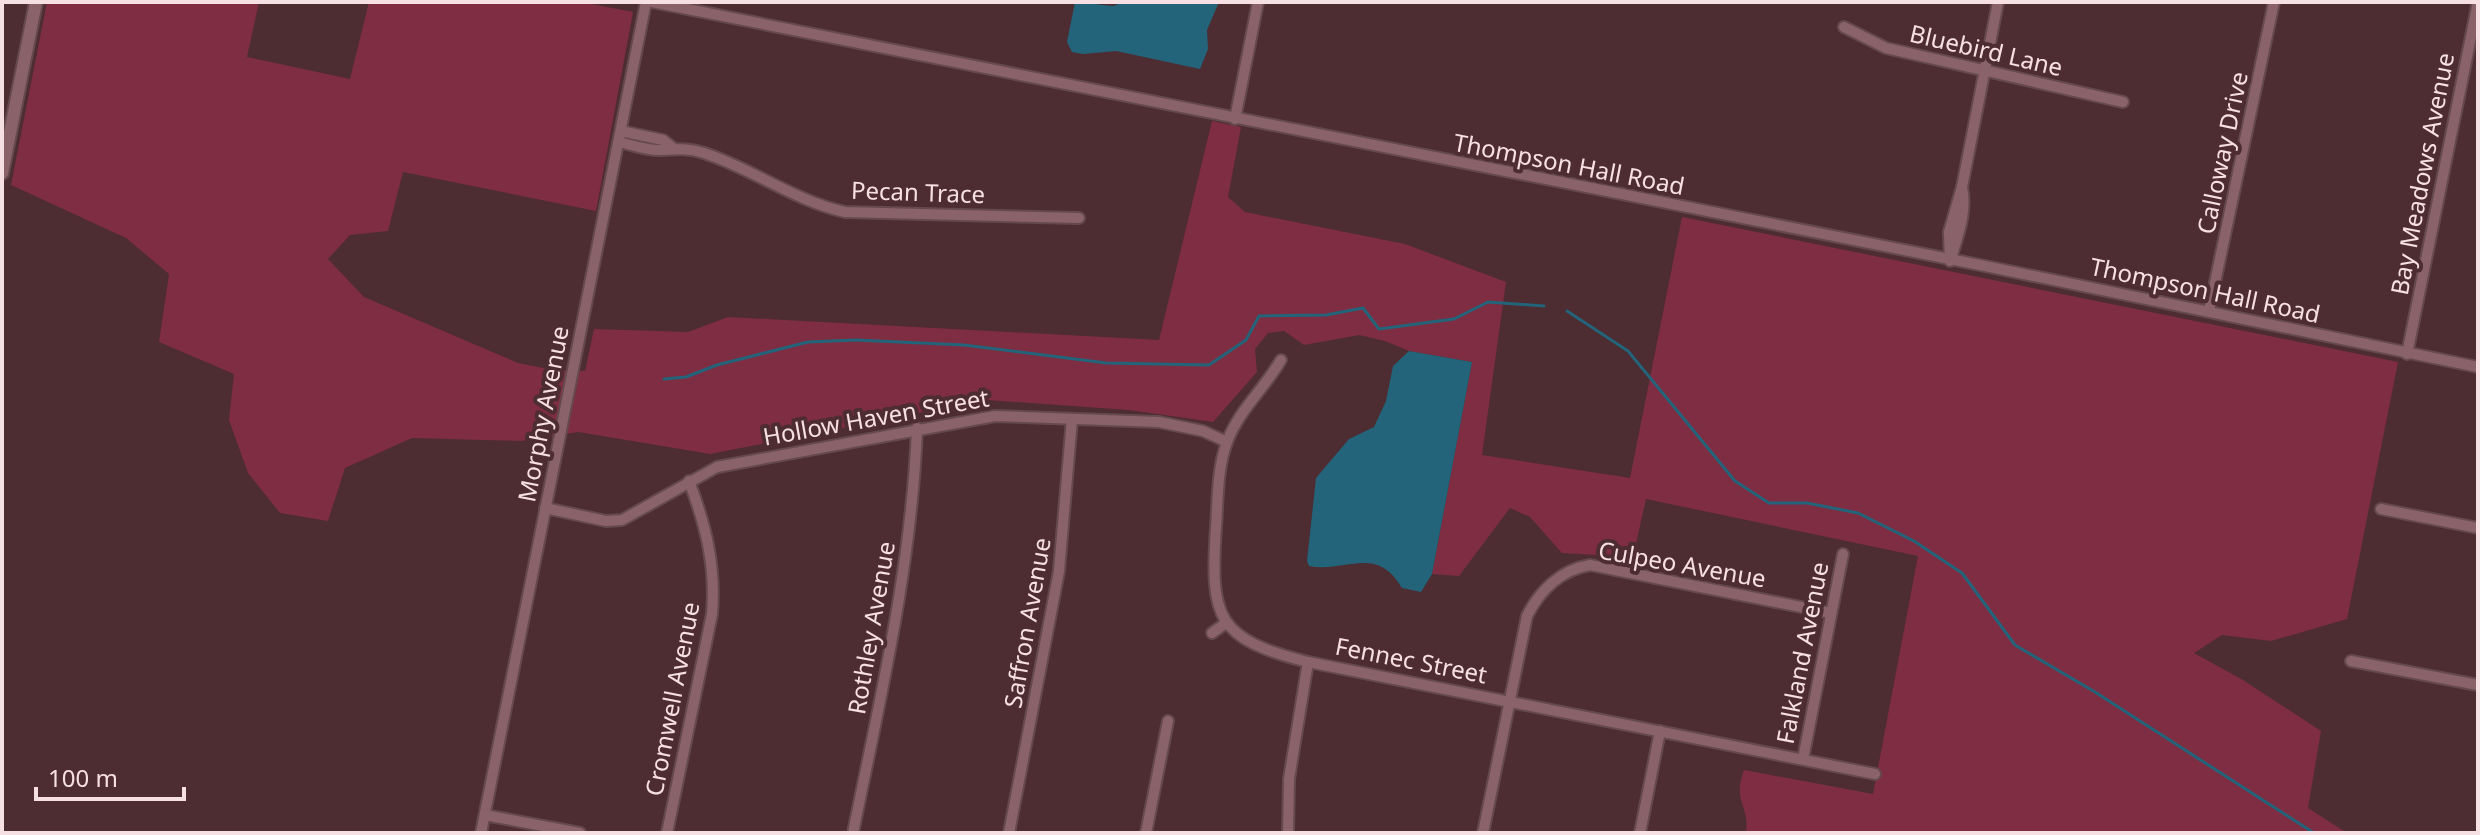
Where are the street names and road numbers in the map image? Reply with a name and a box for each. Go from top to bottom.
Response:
street label: Bluebird Lane [1907,16,2066,83]
street label: Bay Meadows Avenue [2382,50,2461,298]
street label: Calloway Drive [2188,68,2255,237]
street label: Thompson Hall Road [1451,125,1688,202]
street label: Pecan Trace [850,173,986,210]
street label: Thompson Hall Road [2087,249,2323,330]
street label: Morphy Avenue [509,323,576,504]
street label: Hollow Haven Street [760,380,992,453]
street label: Culpeo Avenue [1596,533,1769,594]
street label: Saffron Avenue [995,535,1058,711]
street label: Rothley Avenue [839,539,902,717]
street label: Falkland Avenue [1768,559,1835,747]
street label: Cromwell Avenue [637,599,707,798]
street label: Fennec Street [1333,629,1490,690]

